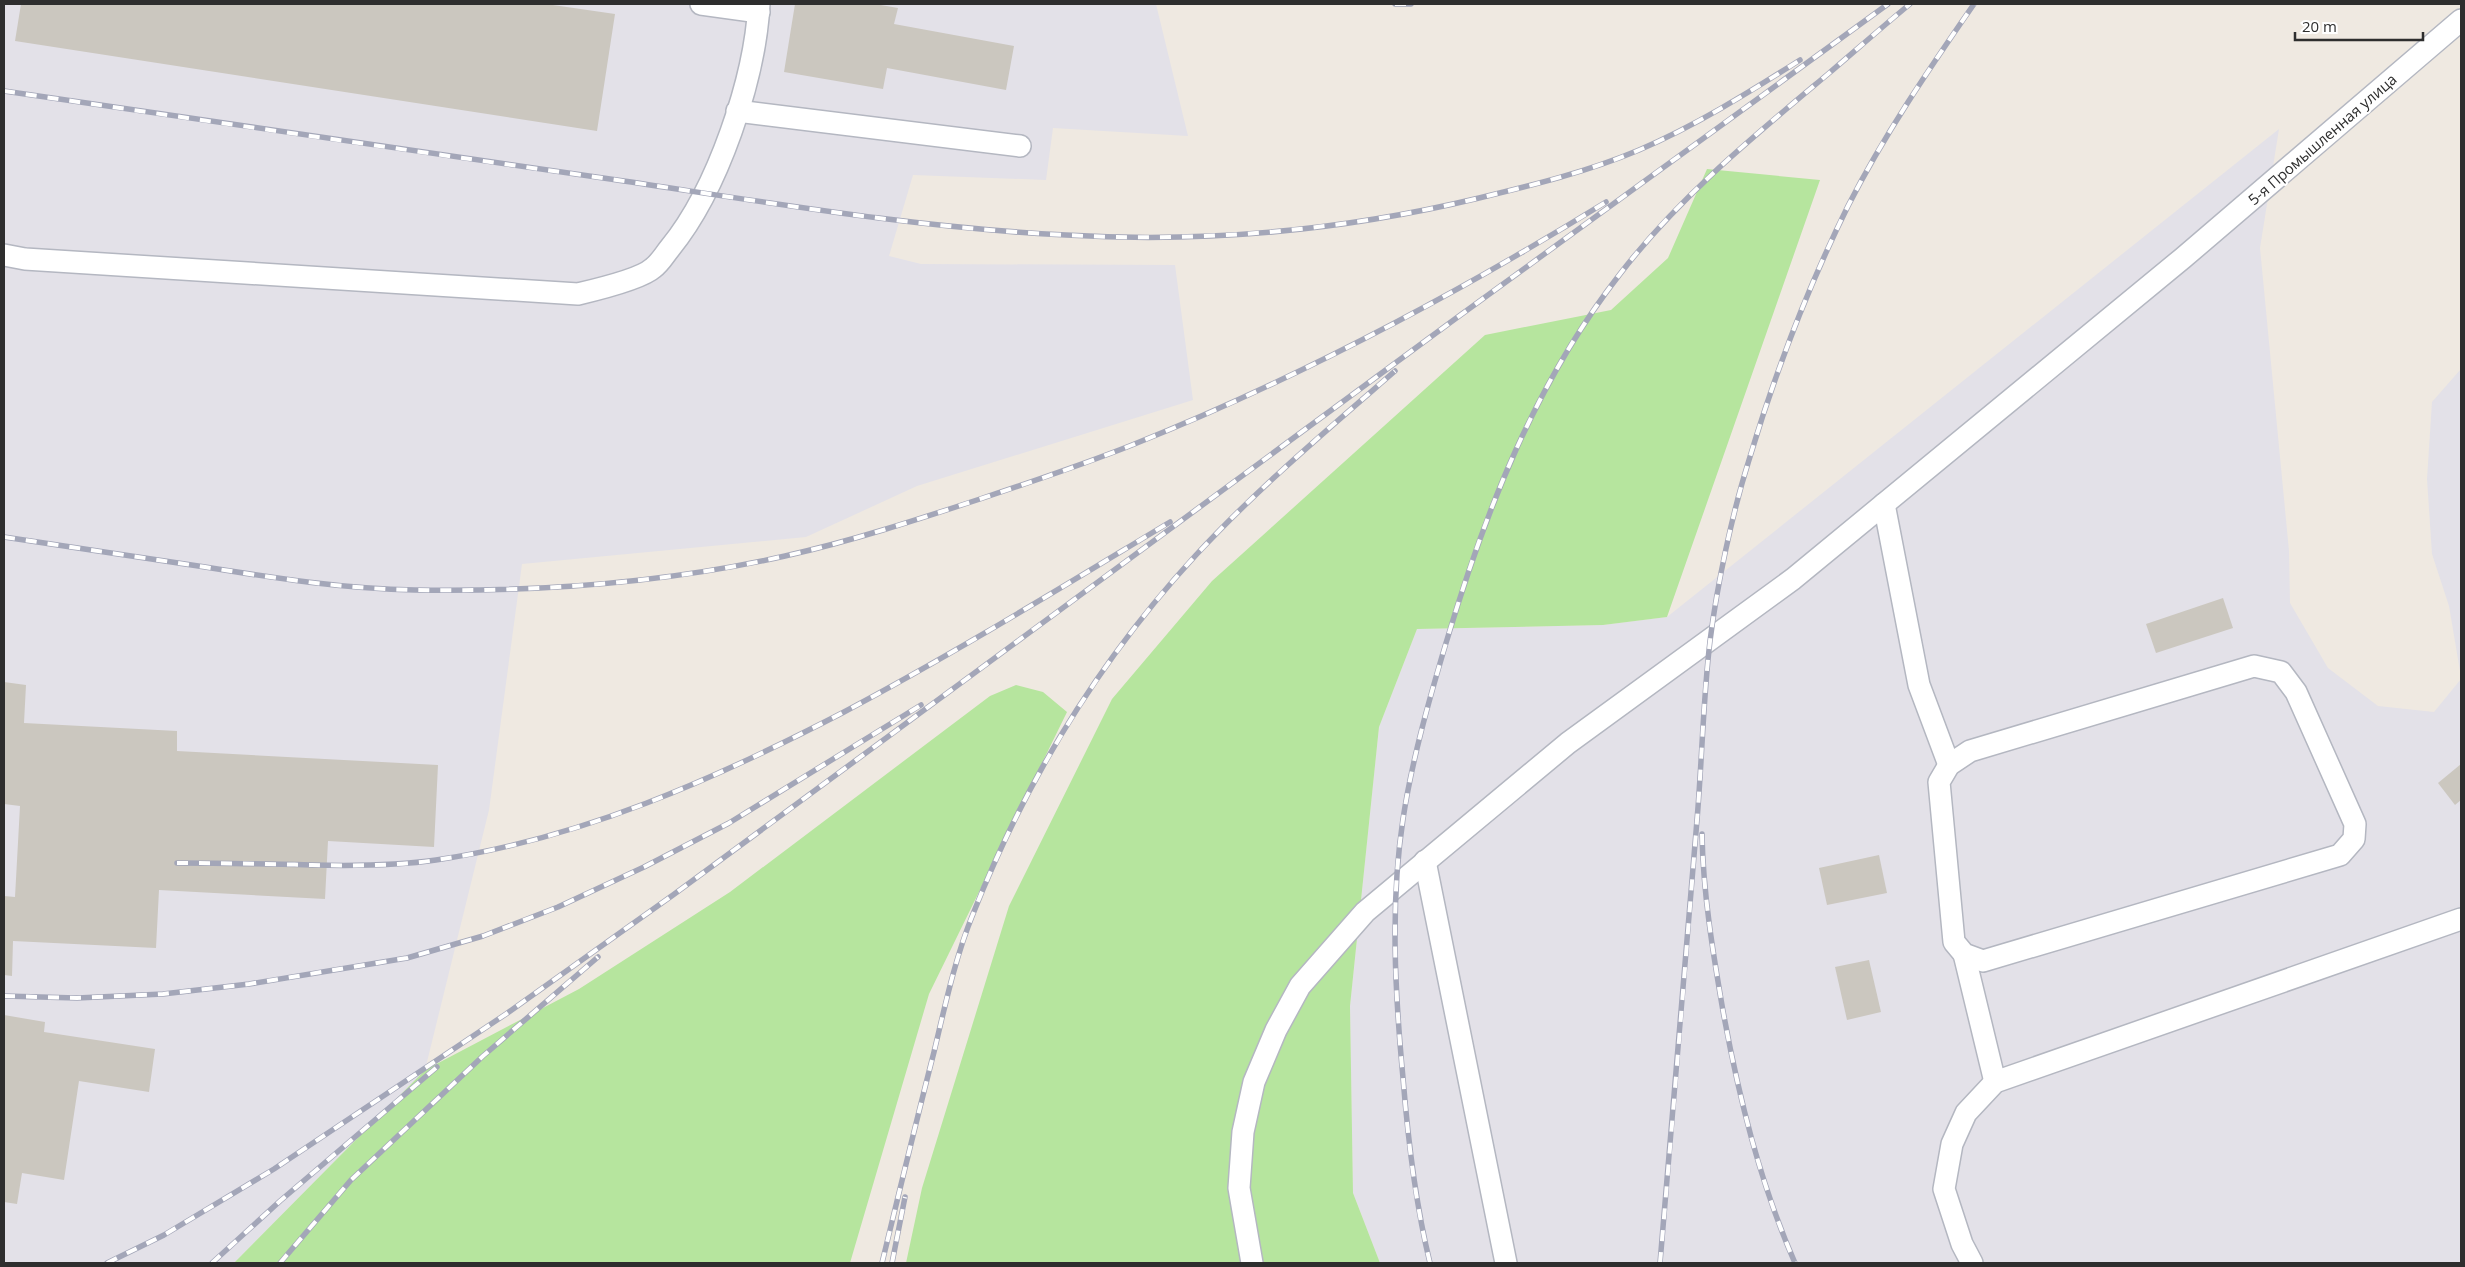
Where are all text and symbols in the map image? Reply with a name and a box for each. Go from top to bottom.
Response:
scale bar [2295,10,2422,42]
text: 20 m [2302,16,2337,36]
street label: 5-я Промышленная улица [2244,69,2400,209]

